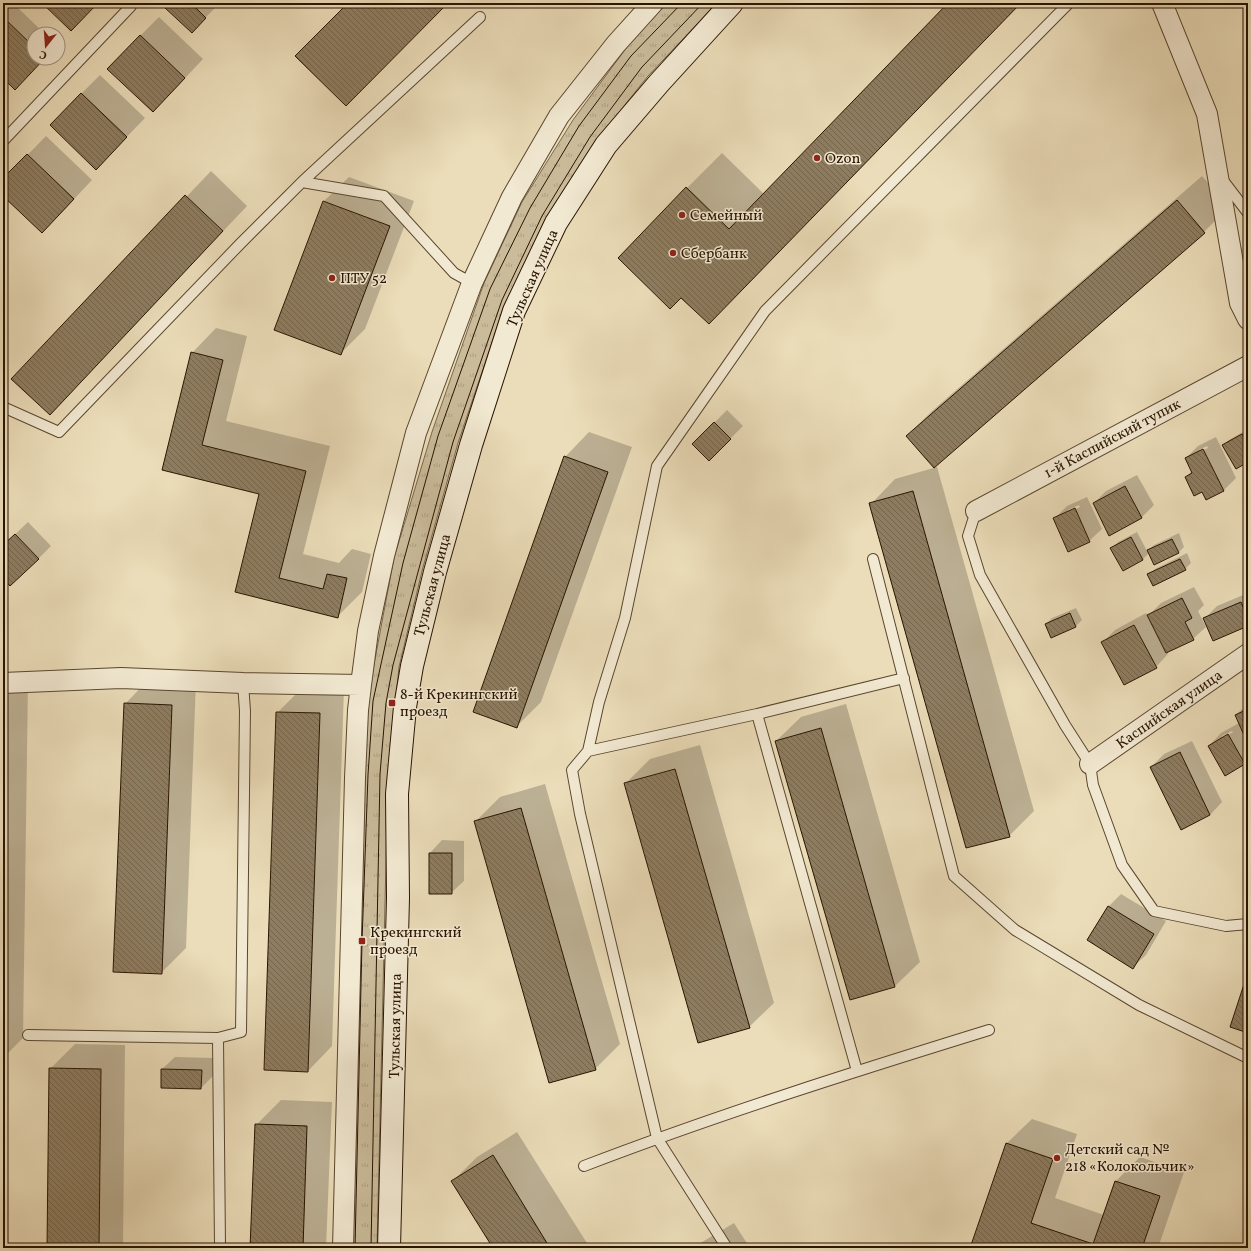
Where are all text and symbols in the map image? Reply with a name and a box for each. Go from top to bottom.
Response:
north arrow [26,26,66,66]
text: С [38,46,49,62]
place label: Ozon [825,149,860,170]
marker: Ozon [812,153,822,163]
place label: Семейный [690,206,762,227]
marker: Семейный [677,210,687,220]
street label: Тульская улица [502,226,564,331]
place label: Сбербанк [681,244,747,265]
marker: Сбербанк [668,248,678,258]
place label: ПТУ 52 [340,269,387,290]
marker: ПТУ 52 [327,273,337,283]
street label: 1-й Каспийский тупик [1041,394,1185,484]
street label: Тульская улица [410,532,457,639]
street label: Каспийская улица [1112,666,1227,755]
place label: 8-й Крекингский проезд [400,685,518,723]
marker: 8-й Крекингский проезд [387,698,397,708]
place label: Крекингский проезд [370,923,462,961]
marker: Крекингский проезд [357,936,367,946]
street label: Тульская улица [385,973,408,1079]
place label: Детский сад № 218 «Колокольчик» [1065,1140,1194,1178]
marker: Детский сад № 218 «Колокольчик» [1052,1153,1062,1163]

